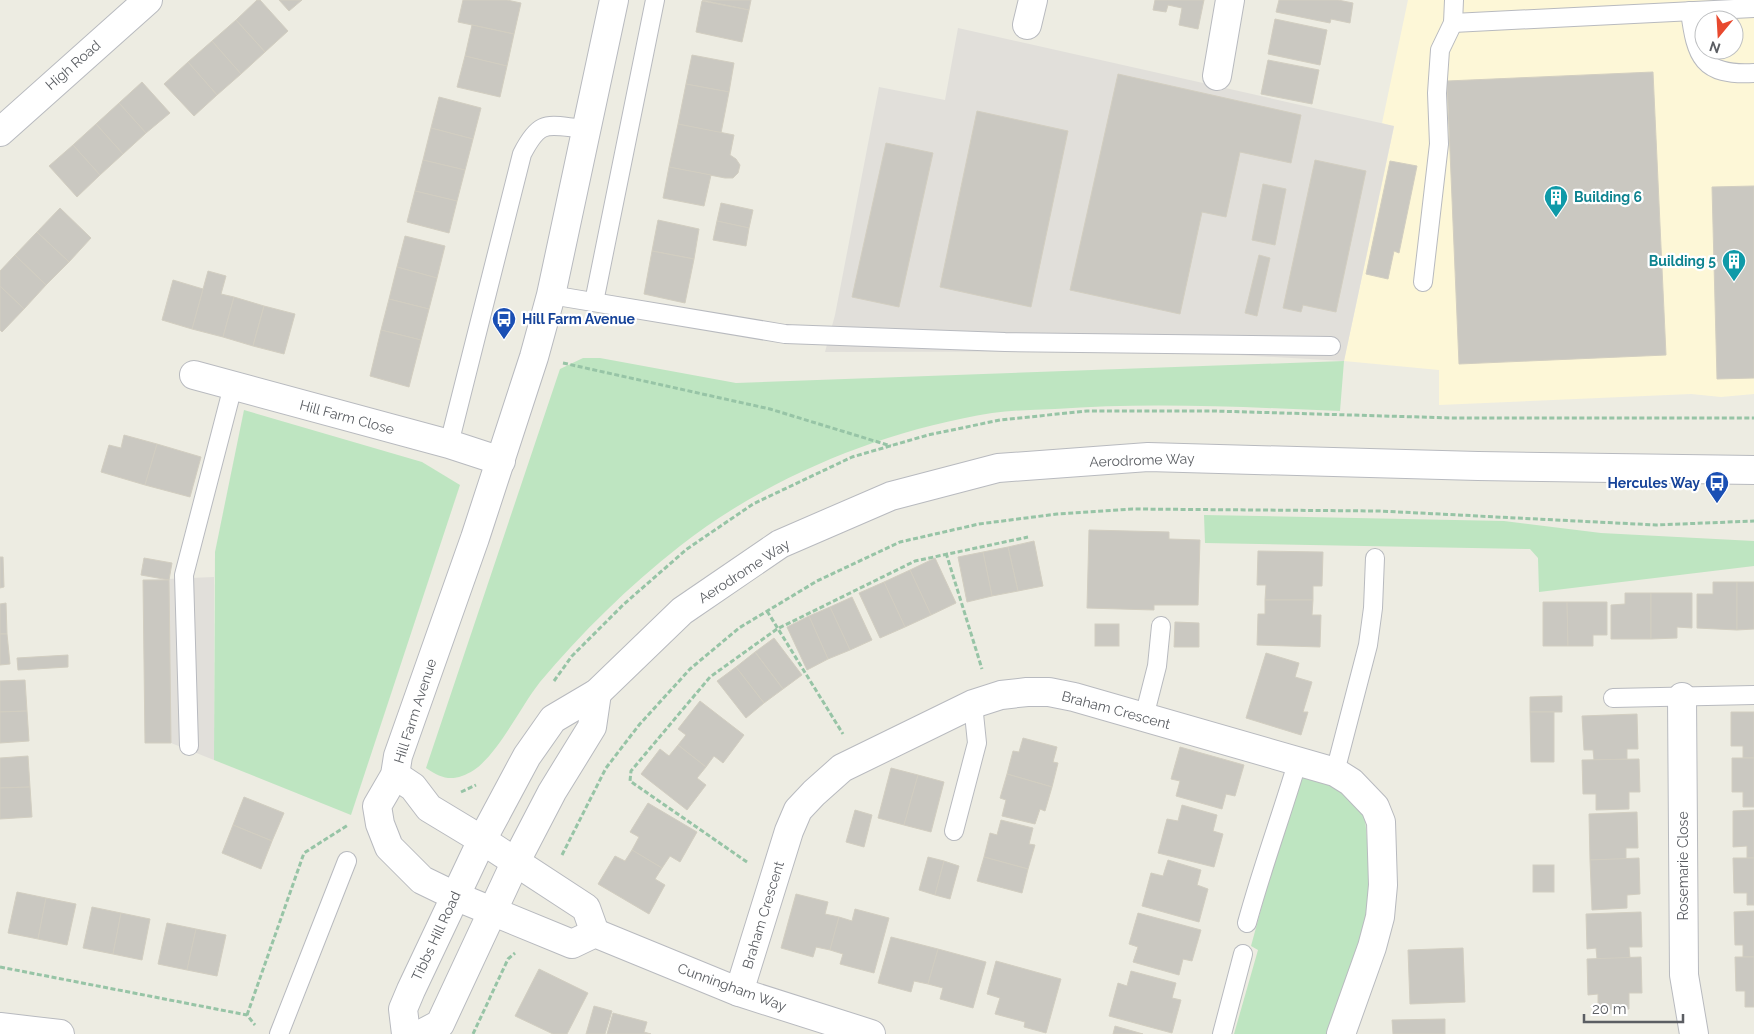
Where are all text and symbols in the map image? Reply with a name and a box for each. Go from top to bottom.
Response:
north arrow [1694,10,1744,60]
street label: High Road [42,37,104,93]
text: N [1707,38,1723,57]
building icon: Building 6 [1543,184,1569,218]
place label: Building 6 [1574,189,1642,205]
building icon: Building 5 [1721,248,1747,282]
place label: Building 5 [1649,253,1716,269]
bus stop icon: Hill Farm Avenue [491,306,517,340]
place label: Hill Farm Avenue [522,311,636,327]
street label: Hill Farm Close [298,397,396,437]
street label: Aerodrome Way [1089,450,1195,470]
bus stop icon: Hercules Way [1704,470,1730,504]
place label: Hercules Way [1607,475,1700,491]
street label: Aerodrome Way [695,535,793,606]
street label: Hill Farm Avenue [391,657,439,765]
street label: Braham Crescent [1060,688,1172,732]
street label: Rosemarie Close [1675,811,1691,921]
street label: Braham Crescent [739,859,787,971]
street label: Tibbs Hill Road [408,889,464,983]
street label: Cunningham Way [675,960,789,1014]
scale bar [1584,992,1683,1024]
text: 20 m [1592,1000,1627,1018]

